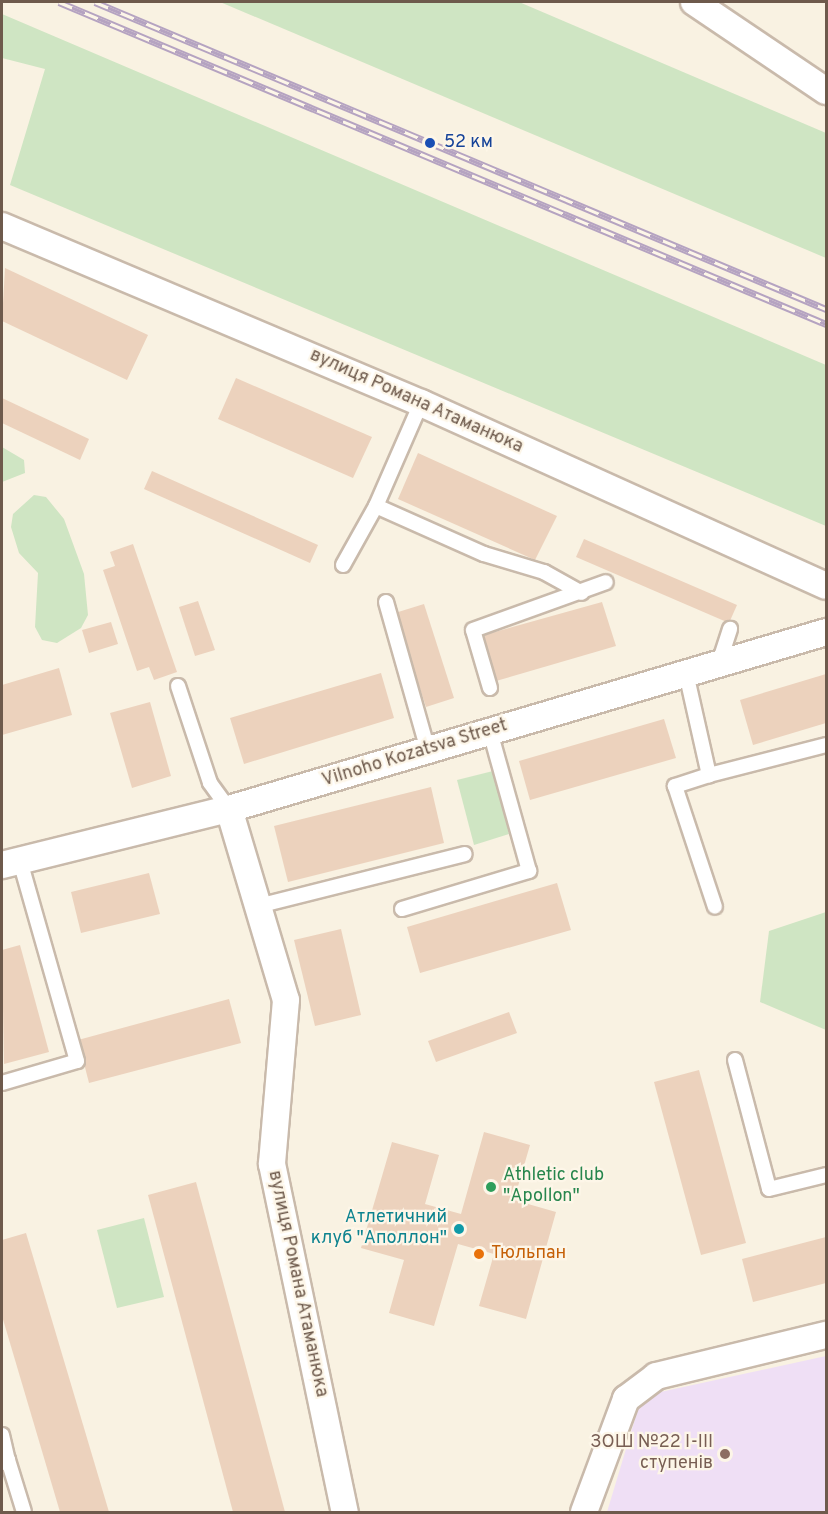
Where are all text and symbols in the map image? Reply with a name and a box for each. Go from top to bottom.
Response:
place label: 52 км [444,132,493,154]
marker: 52 км [421,134,439,152]
street label: вулиця Романа Атаманюка [306,345,526,459]
street label: Vilnoho Kozatsva Street [320,716,510,792]
place label: Athletic club "Apollon" [503,1166,604,1208]
street label: вулиця Романа Атаманюка [262,1168,332,1400]
marker: Athletic club "Apollon" [484,1180,498,1194]
place label: Атлетичний клуб "Аполлон" [311,1208,447,1250]
marker: Атлетичний клуб "Аполлон" [452,1222,466,1236]
place label: Тюльпан [491,1243,566,1265]
marker: Тюльпан [472,1247,486,1261]
place label: ЗОШ №22 І-ІІІ ступенів [590,1433,713,1476]
marker: ЗОШ №22 І-ІІІ ступенів [718,1447,732,1461]

